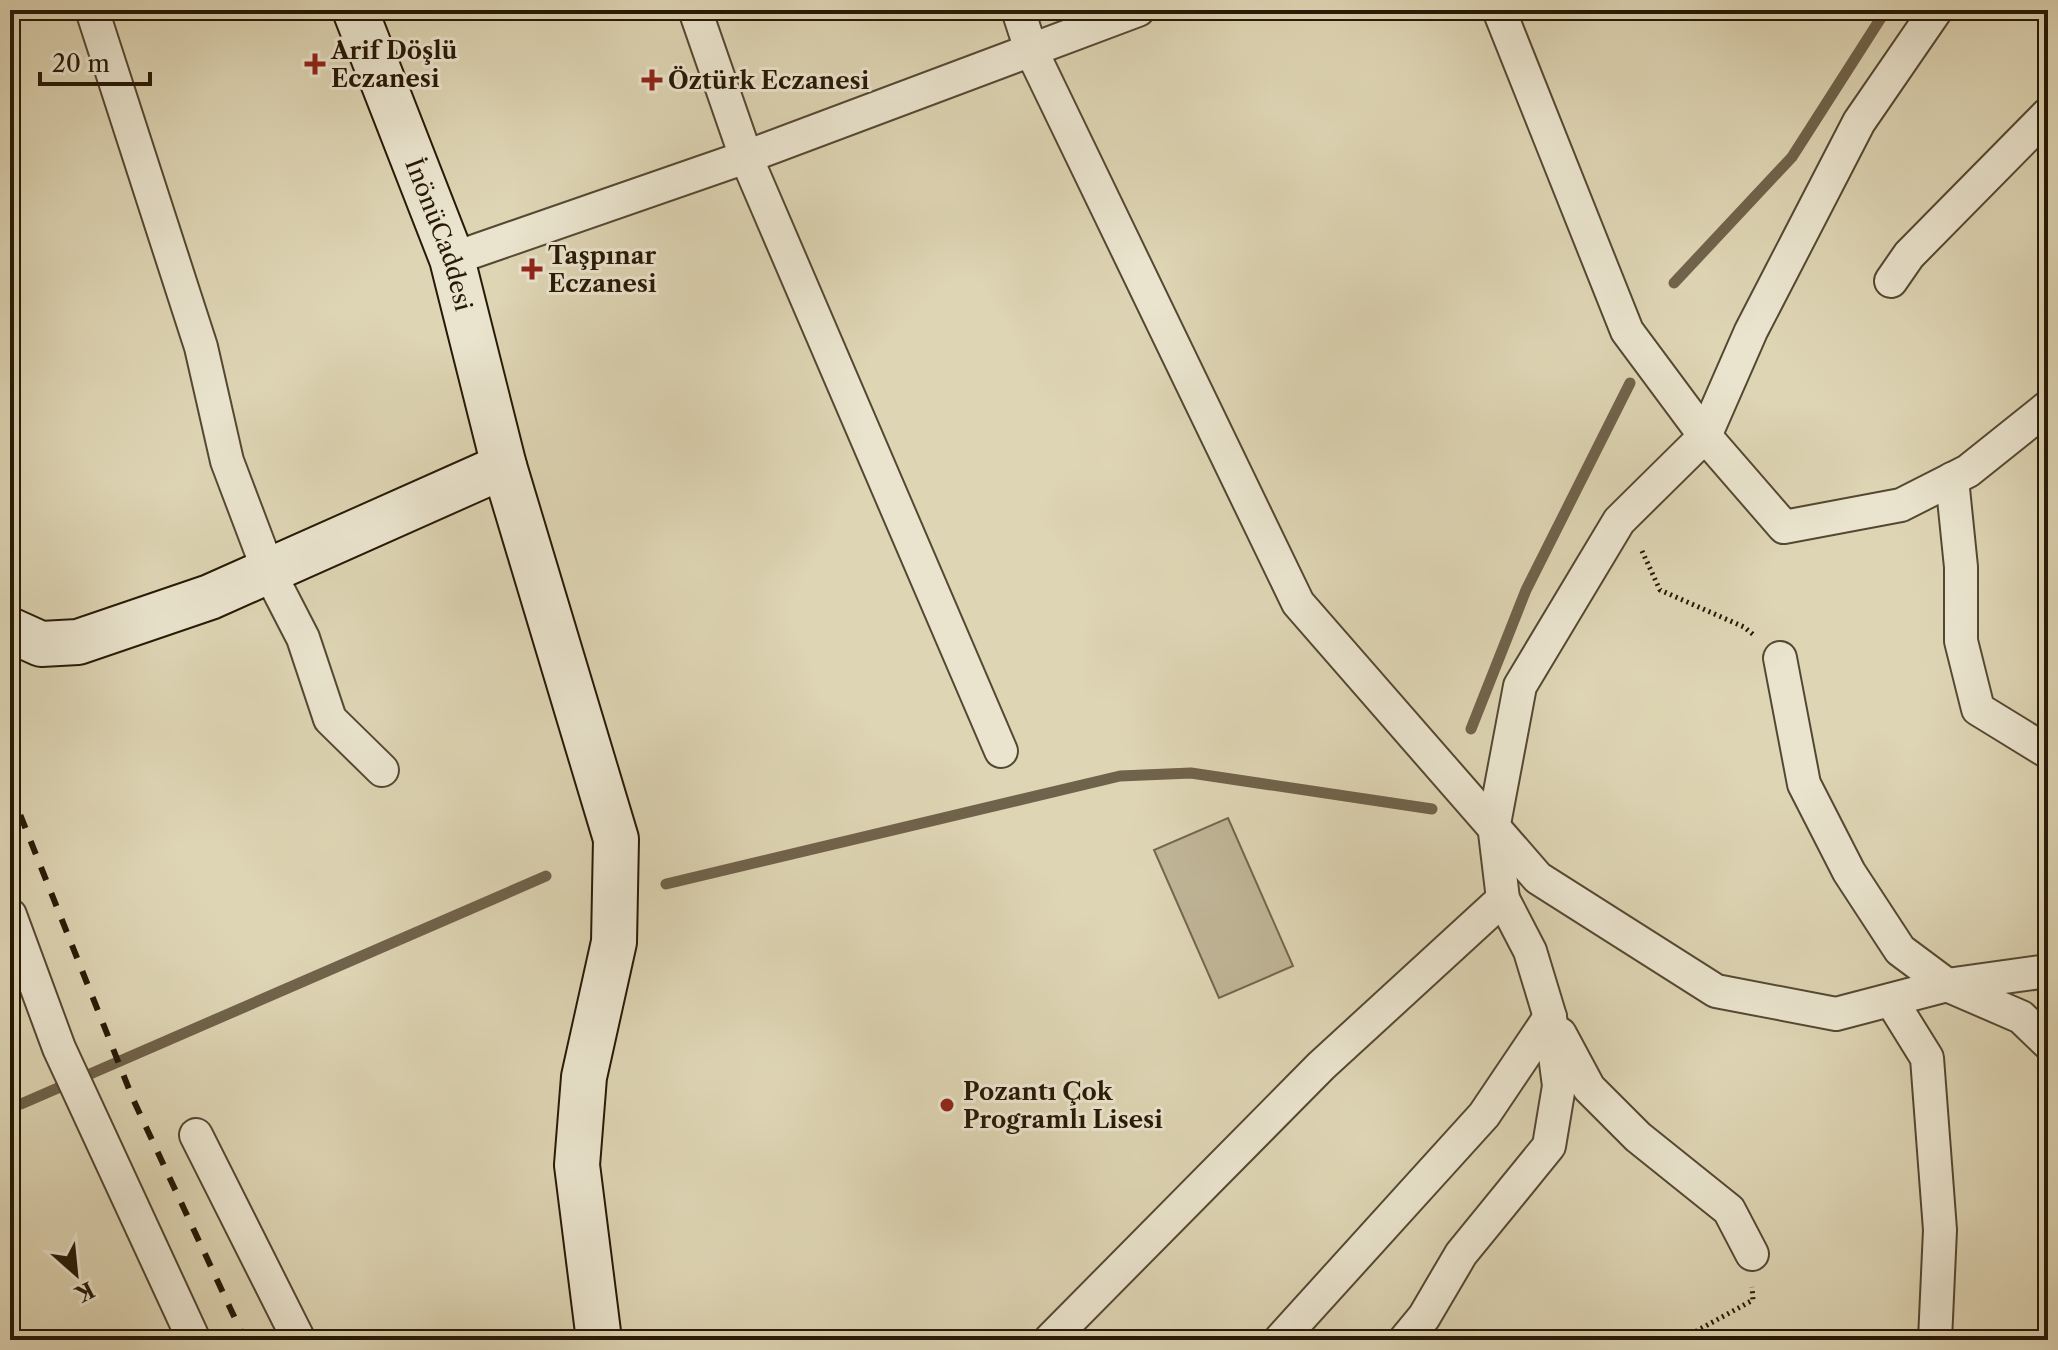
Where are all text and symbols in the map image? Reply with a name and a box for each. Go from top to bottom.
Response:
scale bar [40,36,150,86]
place label: Arif Döşlü Eczanesi [330,36,458,93]
text: 20 m [52,49,110,78]
marker: Arif Döşlü Eczanesi [306,55,324,73]
place label: Öztürk Eczanesi [668,65,870,95]
marker: Öztürk Eczanesi [643,71,661,89]
street label: İnönüCaddesi [400,154,479,314]
place label: Taşpınar Eczanesi [548,241,657,298]
marker: Taşpınar Eczanesi [523,260,541,278]
place label: Pozantı Çok Programlı Lisesi [963,1077,1163,1134]
marker: Pozantı Çok Programlı Lisesi [938,1096,956,1114]
north arrow [36,1234,116,1314]
text: K [70,1275,99,1308]

